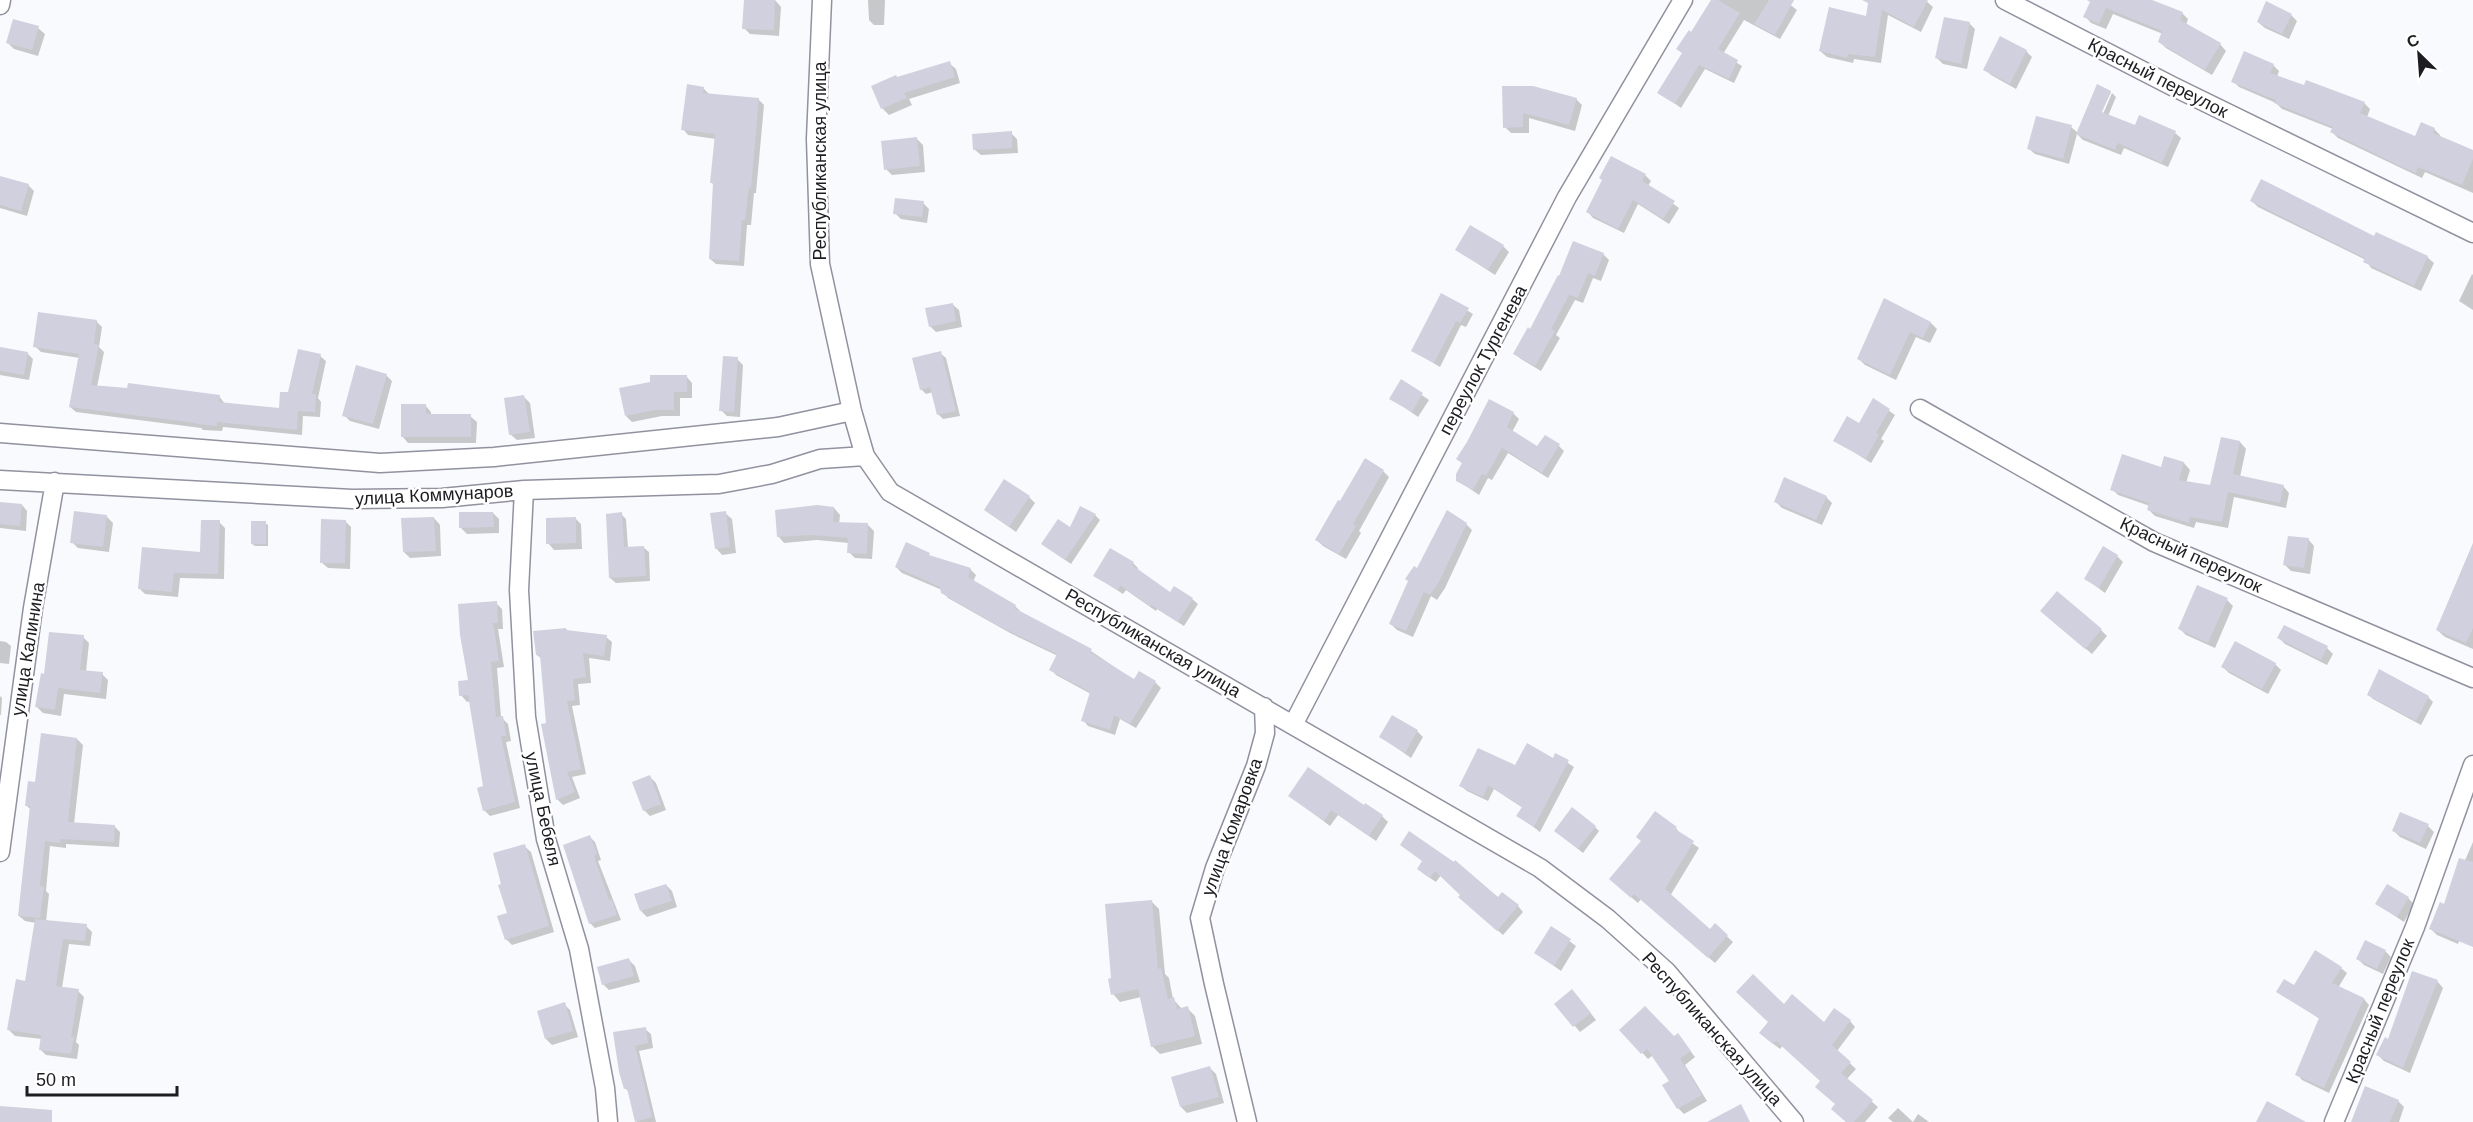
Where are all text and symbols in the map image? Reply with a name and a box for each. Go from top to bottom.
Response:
north arrow [2389,24,2449,84]
text: С [2404,31,2422,51]
street label: Красный переулок [2085,34,2231,122]
street label: Республиканская улица [810,61,830,260]
street label: переулок Тургенева [1435,281,1531,438]
street label: улица Коммунаров [354,481,514,509]
street label: Красный переулок [2117,513,2265,597]
street label: улица Калинина [8,580,49,717]
street label: Республиканская улица [1062,585,1245,702]
street label: улица Бебеля [521,750,565,868]
street label: улица Комаровка [1198,754,1267,899]
street label: Красный переулок [2342,936,2418,1086]
street label: Республиканская улица [1638,948,1787,1110]
scale bar [27,1059,177,1097]
text: 50 m [36,1070,76,1090]

